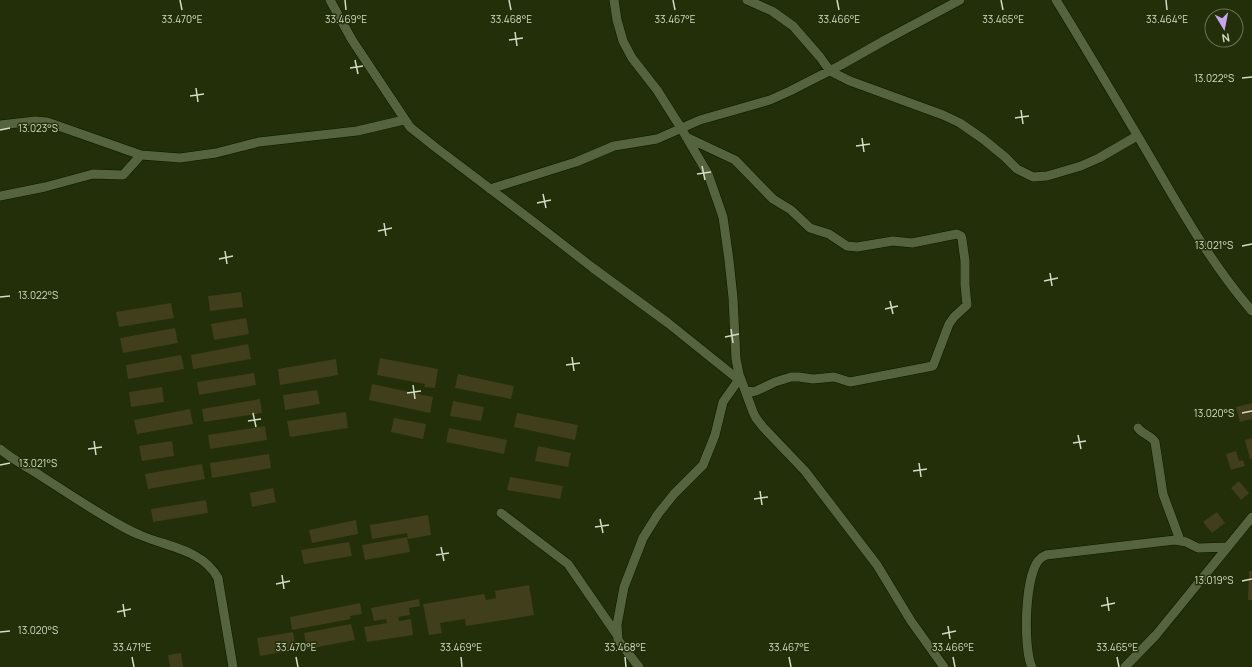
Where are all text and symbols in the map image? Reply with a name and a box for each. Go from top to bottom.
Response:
north arrow [1204,8,1244,48]
text: 33.470°E [162,12,203,26]
text: 33.469°E [325,12,367,26]
text: 33.468°E [490,12,532,26]
text: 33.467°E [655,12,696,26]
text: 33.466°E [818,12,860,26]
text: 33.465°E [982,12,1024,26]
text: 33.464°E [1146,12,1188,26]
text: N [1221,30,1231,46]
text: 13.022°S [1194,71,1234,85]
text: 13.023°S [18,121,58,135]
text: 13.021°S [1195,238,1233,252]
text: 13.022°S [18,288,58,302]
text: 13.020°S [1194,406,1234,420]
text: 13.021°S [19,456,57,470]
text: 13.019°S [1195,573,1233,587]
text: 13.020°S [18,623,58,637]
text: 33.471°E [113,640,152,654]
text: 33.470°E [276,640,317,654]
text: 33.469°E [440,640,482,654]
text: 33.468°E [604,640,646,654]
text: 33.467°E [769,640,810,654]
text: 33.466°E [932,640,974,654]
text: 33.465°E [1096,640,1138,654]

